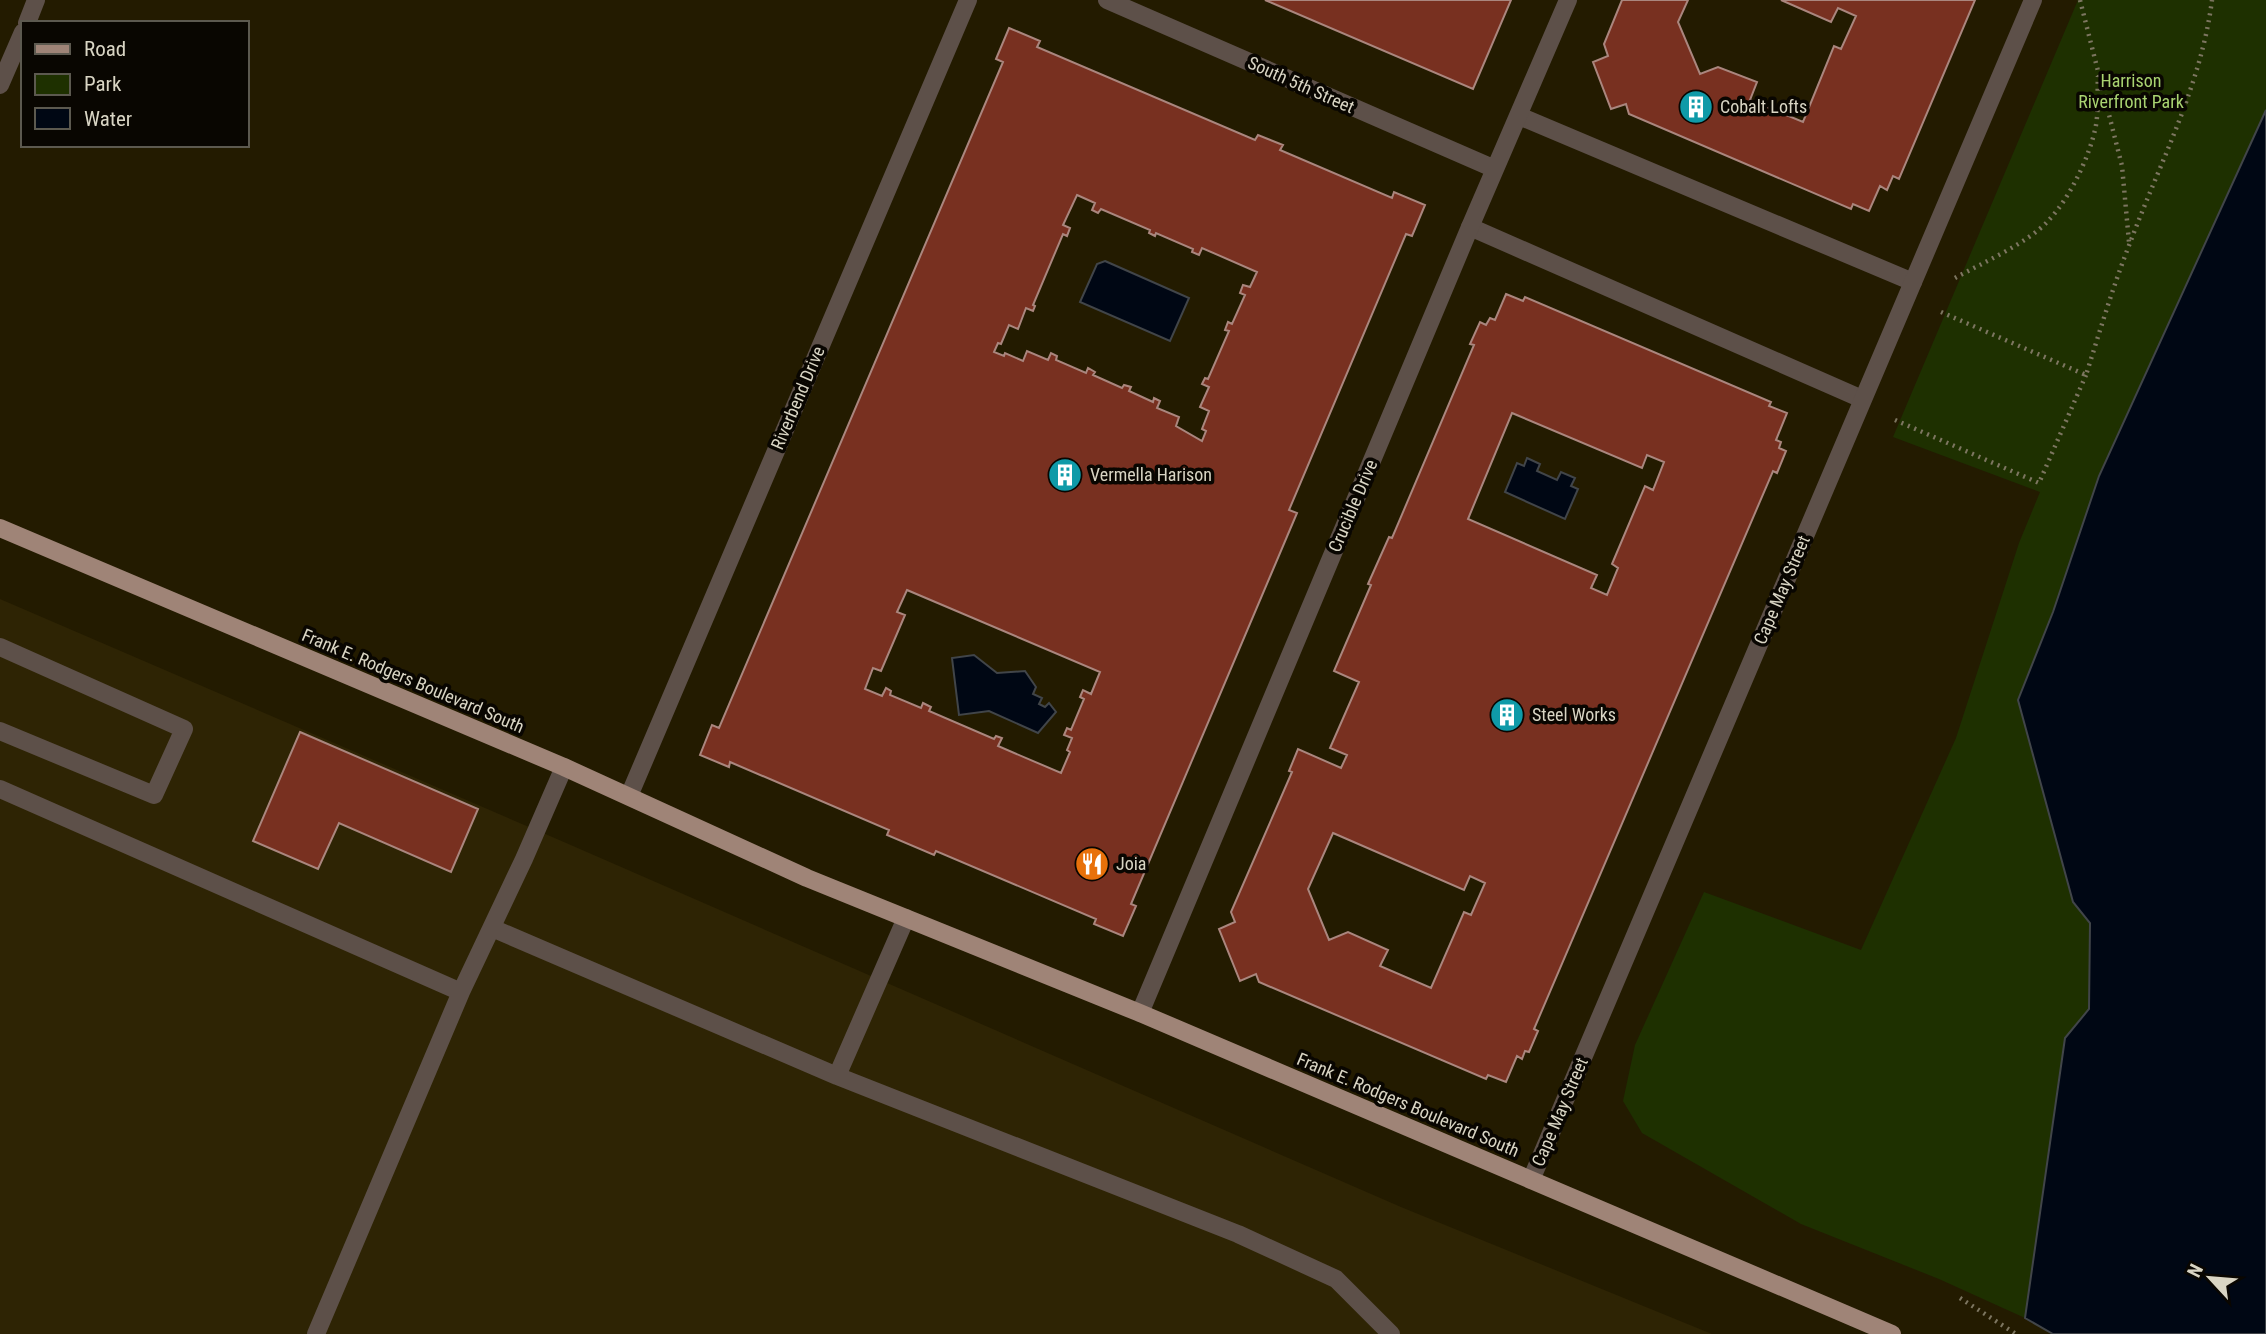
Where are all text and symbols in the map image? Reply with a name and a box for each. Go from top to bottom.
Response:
legend [21,21,248,147]
text: Road [84,37,126,61]
street label: South 5th Street [1245,52,1358,117]
park label: Harrison Riverfront Park [2078,70,2184,112]
text: Park [84,72,122,96]
building icon: Cobalt Lofts [1677,88,1715,126]
place label: Cobalt Lofts [1720,96,1807,117]
text: Water [84,107,132,131]
street label: Riverbend Drive [766,343,829,453]
building icon: Vermella Harison [1046,456,1084,494]
street label: Crucible Drive [1324,456,1381,555]
place label: Vermella Harison [1090,464,1212,485]
street label: Cape May Street [1749,532,1814,647]
street label: Frank E. Rodgers Boulevard South [299,624,527,737]
building icon: Steel Works [1488,696,1526,734]
place label: Steel Works [1532,704,1616,725]
restaurant icon: Joia [1073,845,1111,883]
place label: Joia [1116,853,1147,874]
street label: Frank E. Rodgers Boulevard South [1294,1048,1522,1161]
street label: Cape May Street [1527,1054,1592,1169]
north arrow [2175,1243,2245,1313]
text: N [2182,1260,2208,1281]

